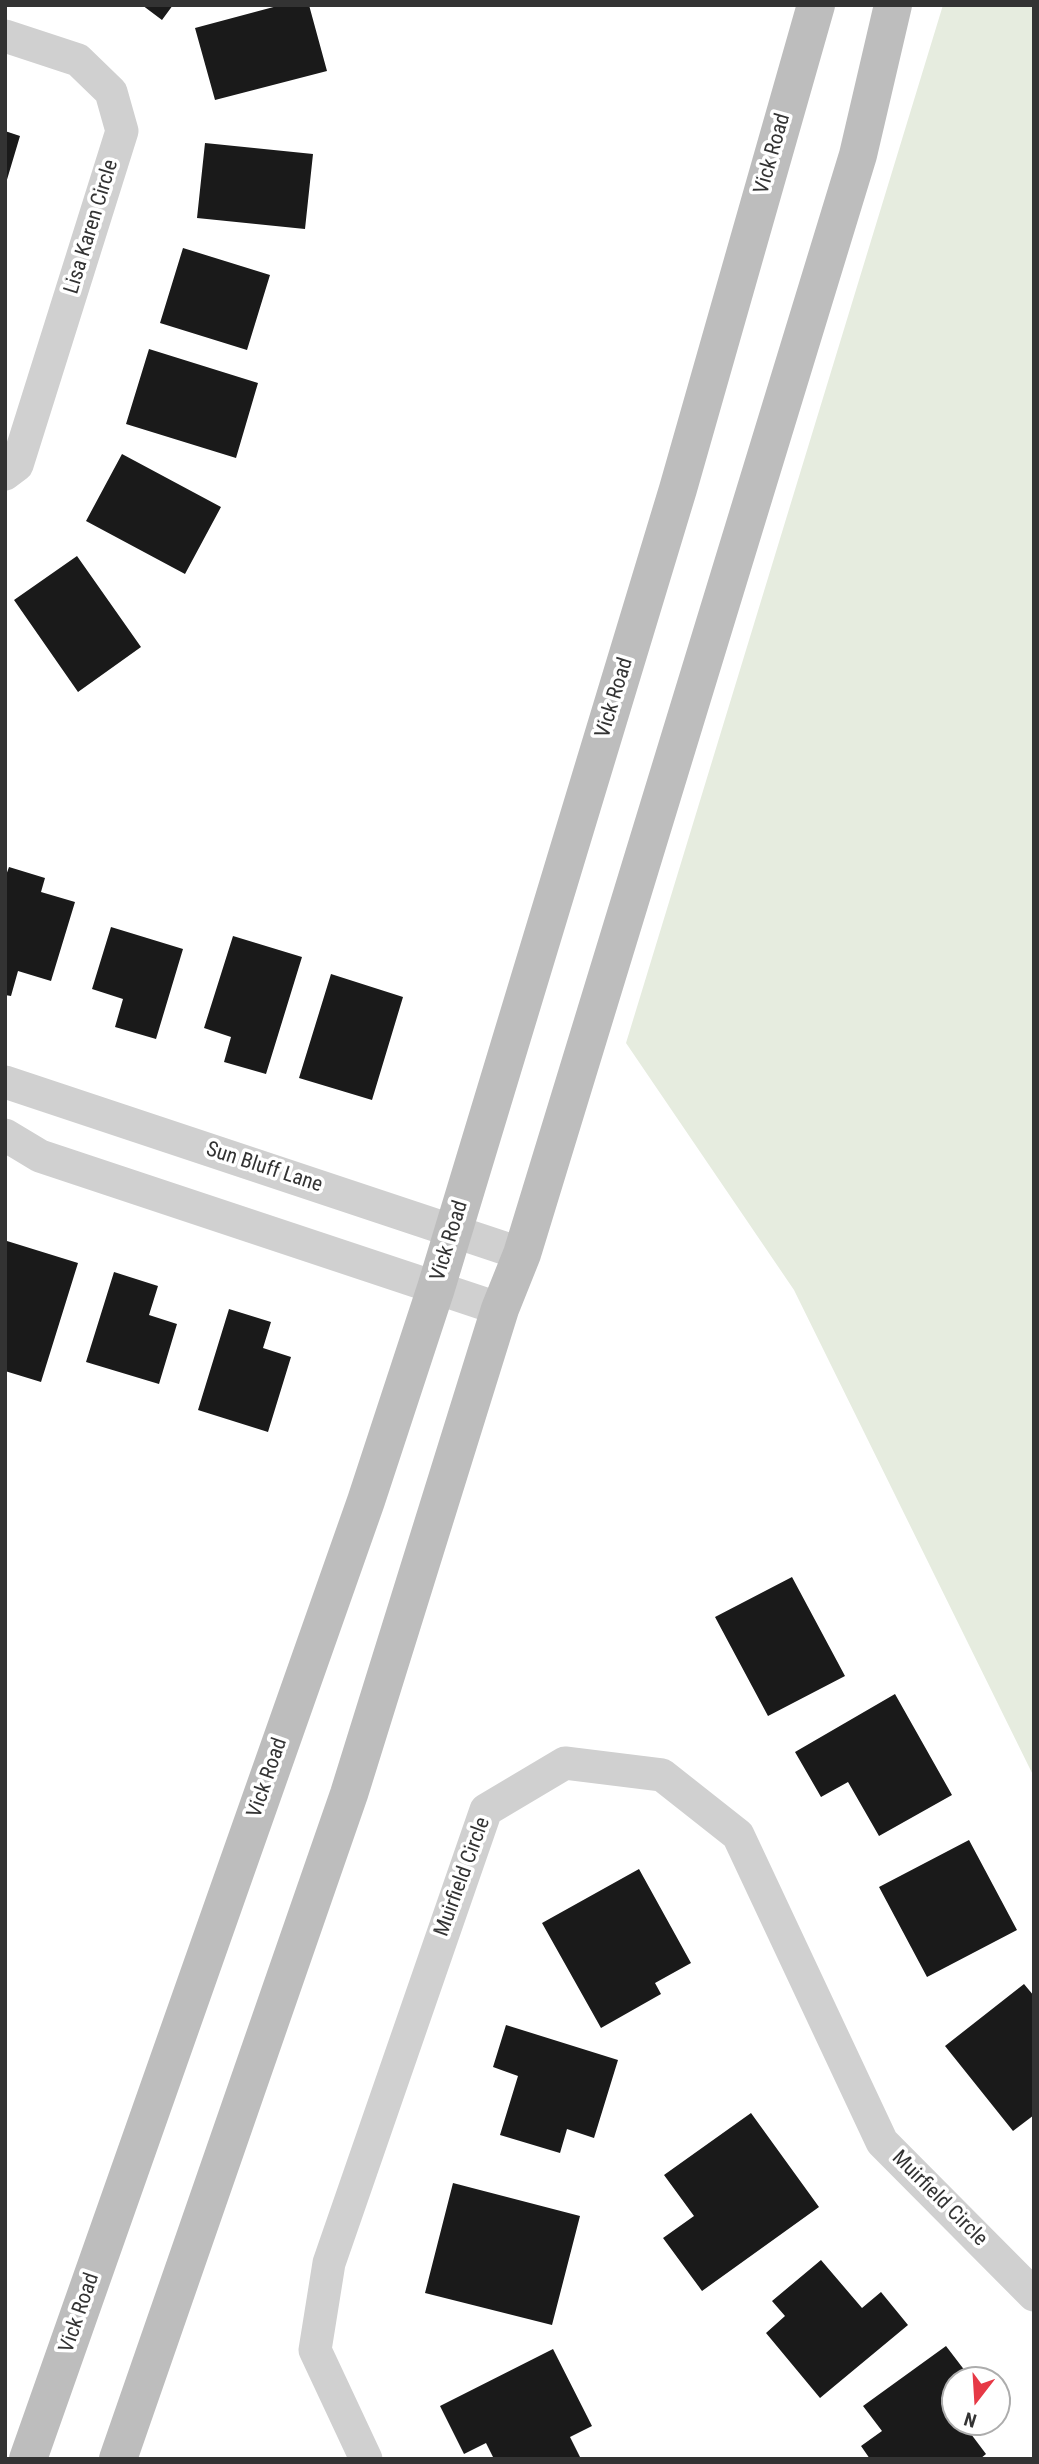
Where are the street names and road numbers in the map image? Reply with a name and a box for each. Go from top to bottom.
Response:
street label: Vick Road [749,111,797,197]
street label: Lisa Karen Circle [60,157,124,297]
street label: Vick Road [591,655,639,741]
street label: Sun Bluff Lane [203,1137,325,1199]
street label: Vick Road [426,1198,474,1284]
street label: Vick Road [243,1735,293,1821]
street label: Muirfield Circle [430,1814,496,1940]
street label: Muirfield Circle [886,2146,992,2252]
street label: Vick Road [55,2270,105,2356]

